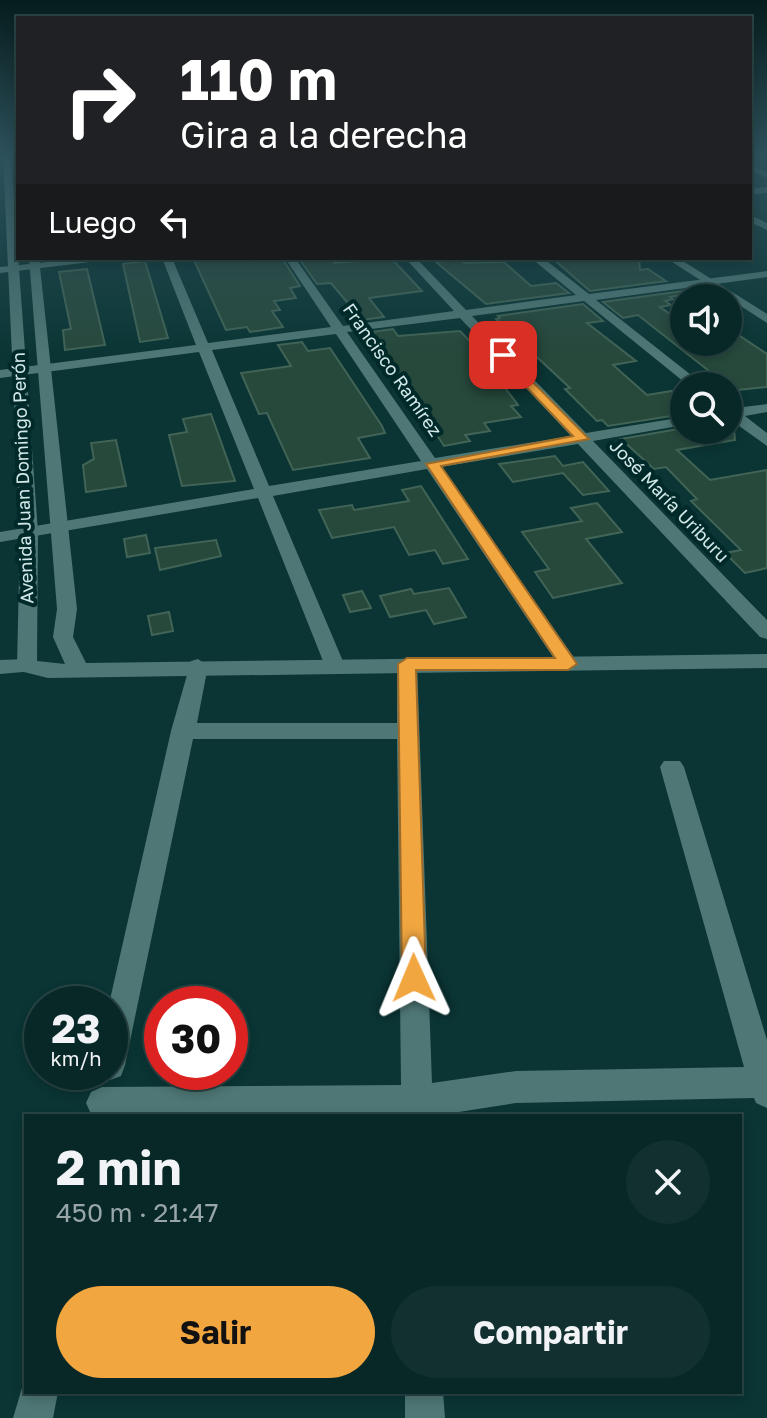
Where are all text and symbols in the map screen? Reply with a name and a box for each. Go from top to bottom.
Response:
text: 110 m [180,45,337,112]
icon: right [48,48,152,152]
text: Gira a la derecha [180,113,468,156]
icon: left [153,200,197,244]
text: Luego [48,204,137,240]
map controls [670,284,742,444]
button: sound [670,284,742,356]
street label: Francisco Ramírez [339,299,447,440]
pin [469,321,537,389]
icon: arrive [481,333,525,377]
street label: Avenida Juan Domingo Perón [7,352,37,604]
button: search [670,372,742,444]
street label: José María Uriburu [605,434,734,566]
position arrow [372,936,456,1020]
speed limit sign: 30 [144,986,248,1090]
text: 23 [52,1004,100,1052]
text: km/h [51,1046,101,1070]
text: 2 min [56,1138,181,1196]
button: close [626,1140,710,1224]
text: 450 m · 21:47 [56,1197,219,1228]
button: Salir [56,1286,375,1378]
button: Compartir [391,1286,710,1378]

